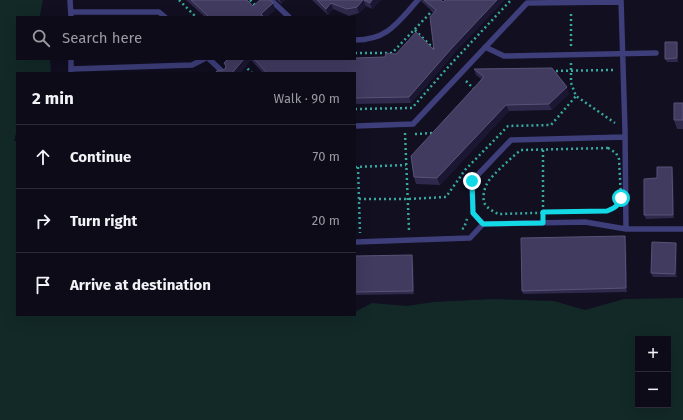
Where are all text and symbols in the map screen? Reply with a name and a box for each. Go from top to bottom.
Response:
search box [16,16,356,60]
icon: search [30,27,52,49]
text: Search here [62,29,142,47]
text: 2 min [32,88,74,109]
text: Walk · 90 m [274,91,340,106]
icon: ahead [32,146,54,168]
text: Continue [70,148,131,166]
text: 70 m [313,149,340,164]
route end [463,172,481,190]
route start [612,189,630,207]
icon: right [32,210,54,232]
text: Turn right [70,212,137,230]
text: 20 m [312,213,340,228]
icon: arrive [32,274,54,296]
text: Arrive at destination [70,276,211,294]
map controls [635,336,671,408]
button: + [635,336,671,372]
button: − [635,372,671,408]

